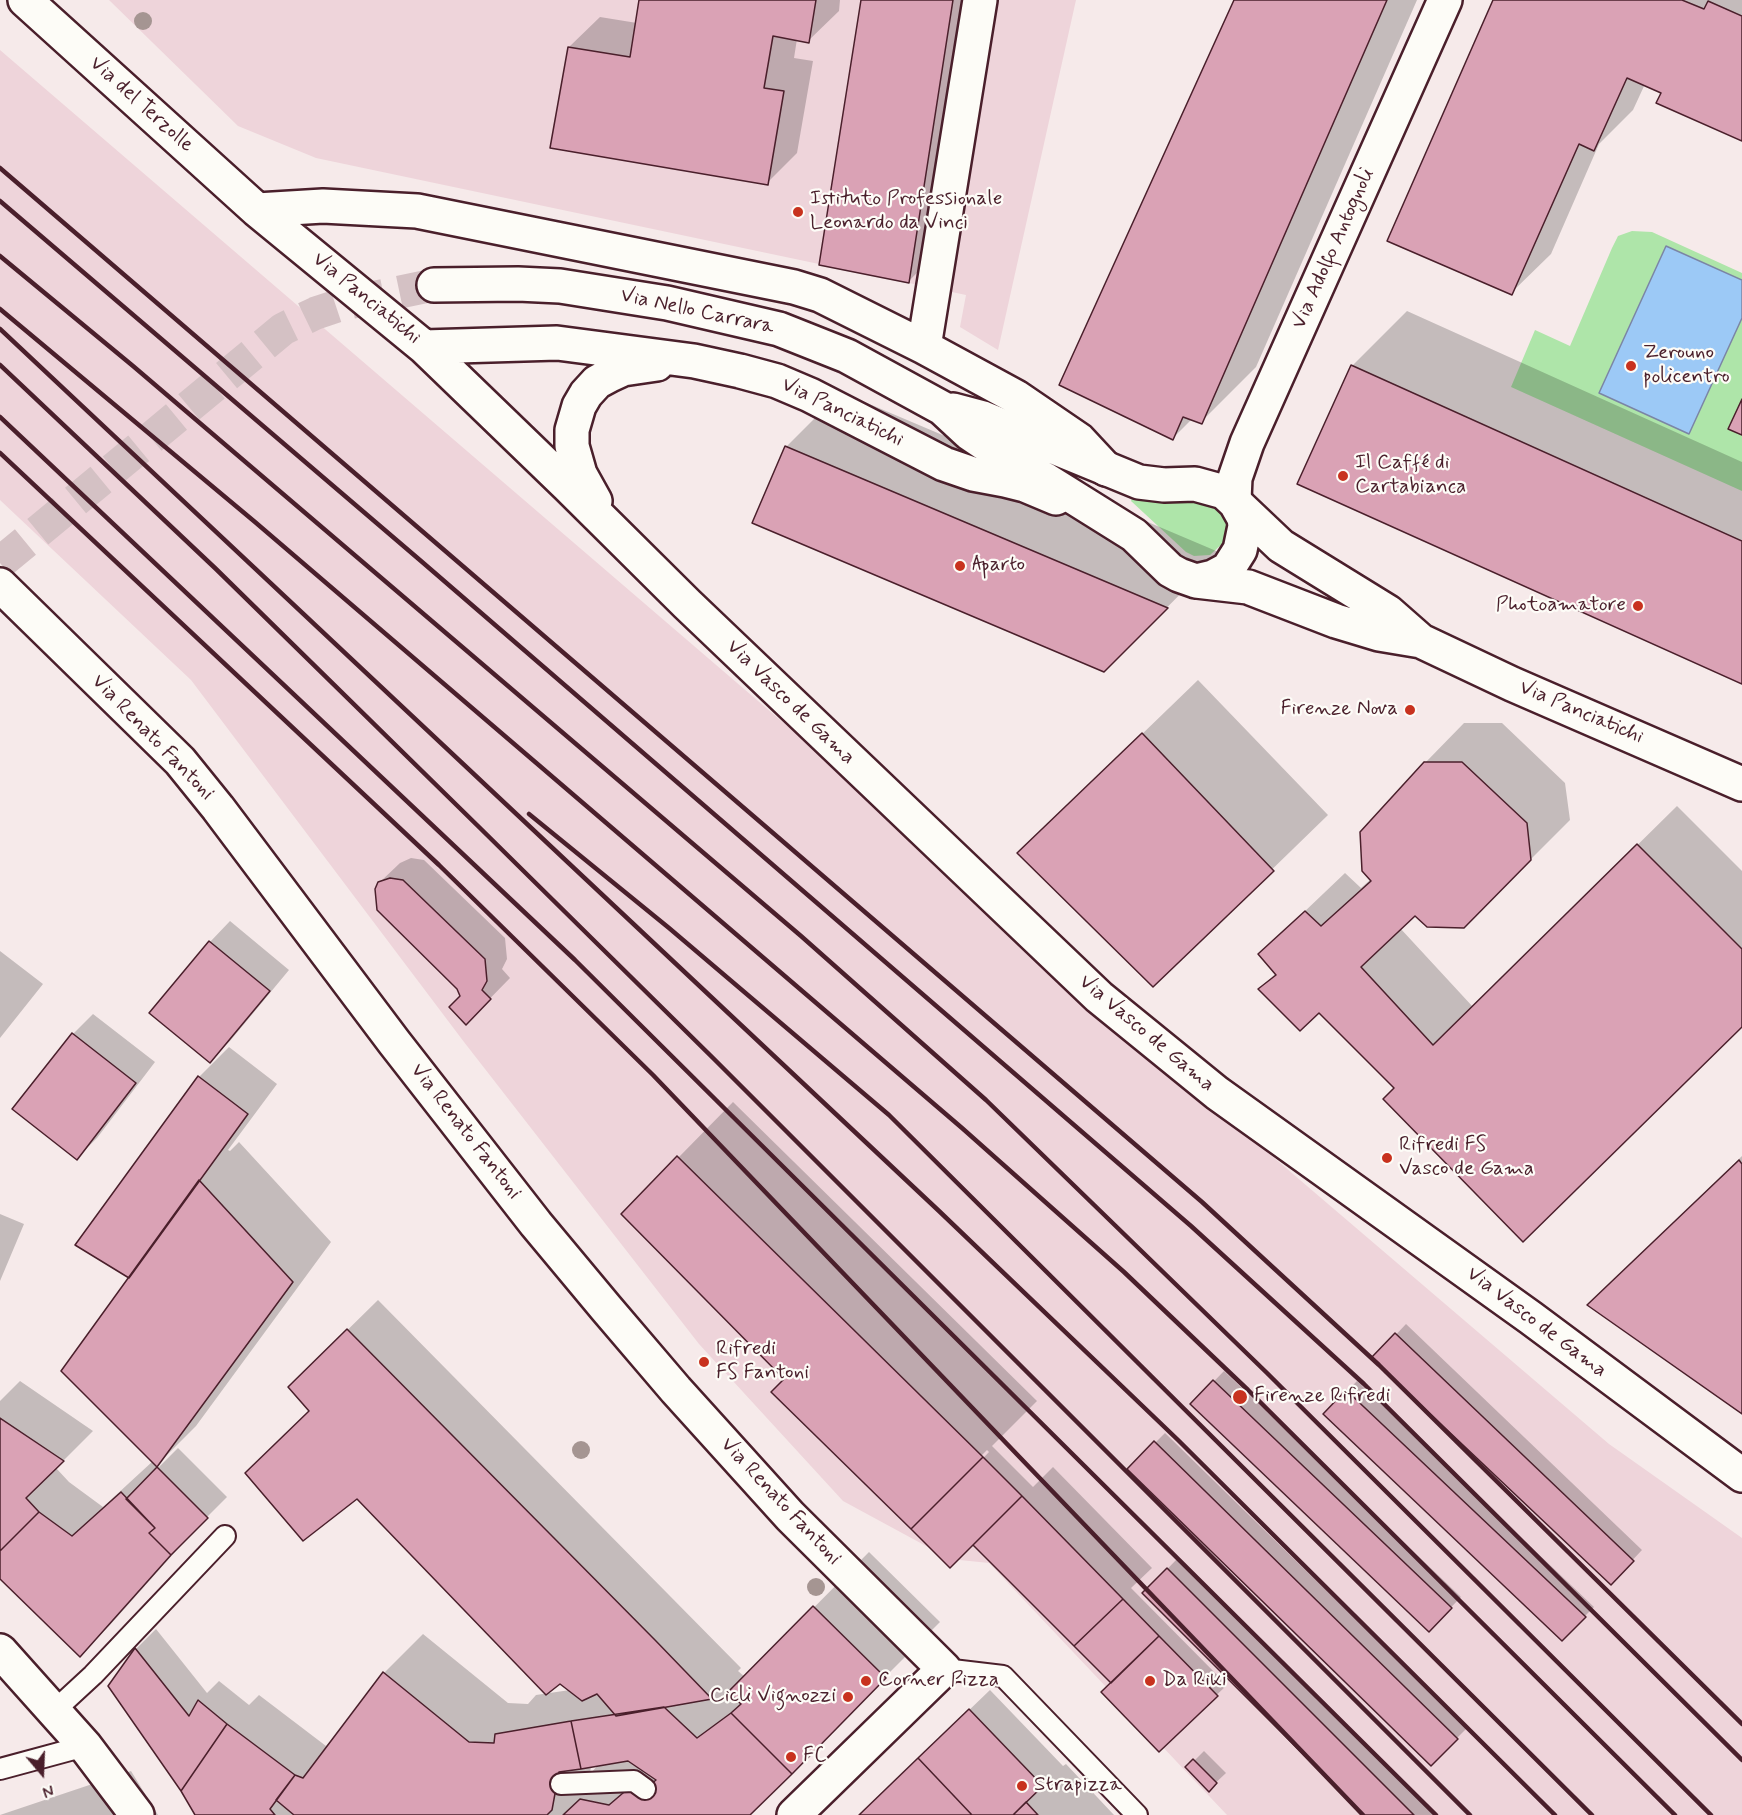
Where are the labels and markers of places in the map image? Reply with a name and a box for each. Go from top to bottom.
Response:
place label: Istituto Professionale Leonardo da Vinci [810,187,1002,237]
marker: Istituto Professionale Leonardo da Vinci [791,205,805,219]
place label: Zerouno policentro [1643,341,1730,391]
marker: Zerouno policentro [1624,359,1638,373]
place label: Il Caffé di Cartabianca [1355,451,1466,501]
marker: Il Caffé di Cartabianca [1336,469,1350,483]
place label: Aparto [972,553,1025,579]
marker: Aparto [953,559,967,573]
place label: Photoamatore [1496,593,1626,619]
marker: Photoamatore [1631,599,1645,613]
place label: Firenze Nova [1281,697,1398,723]
marker: Firenze Nova [1403,703,1417,717]
place label: Rifredi FS Vasco de Gama [1399,1133,1534,1183]
marker: Rifredi FS Vasco de Gama [1380,1151,1394,1165]
place label: Rifredi FS Fantoni [716,1337,809,1387]
marker: Rifredi FS Fantoni [697,1355,711,1369]
place label: Firenze Rifredi [1254,1384,1390,1410]
marker: Firenze Rifredi [1231,1388,1249,1406]
place label: Corner Pizza [878,1668,999,1694]
place label: Da Riki [1162,1668,1227,1694]
marker: Corner Pizza [859,1674,873,1688]
marker: Da Riki [1143,1674,1157,1688]
place label: Cicli Vignozzi [710,1684,836,1710]
marker: Cicli Vignozzi [841,1690,855,1704]
place label: FC [803,1744,826,1770]
marker: FC [784,1750,798,1764]
place label: Strapizza [1034,1773,1122,1799]
marker: Strapizza [1015,1779,1029,1793]

